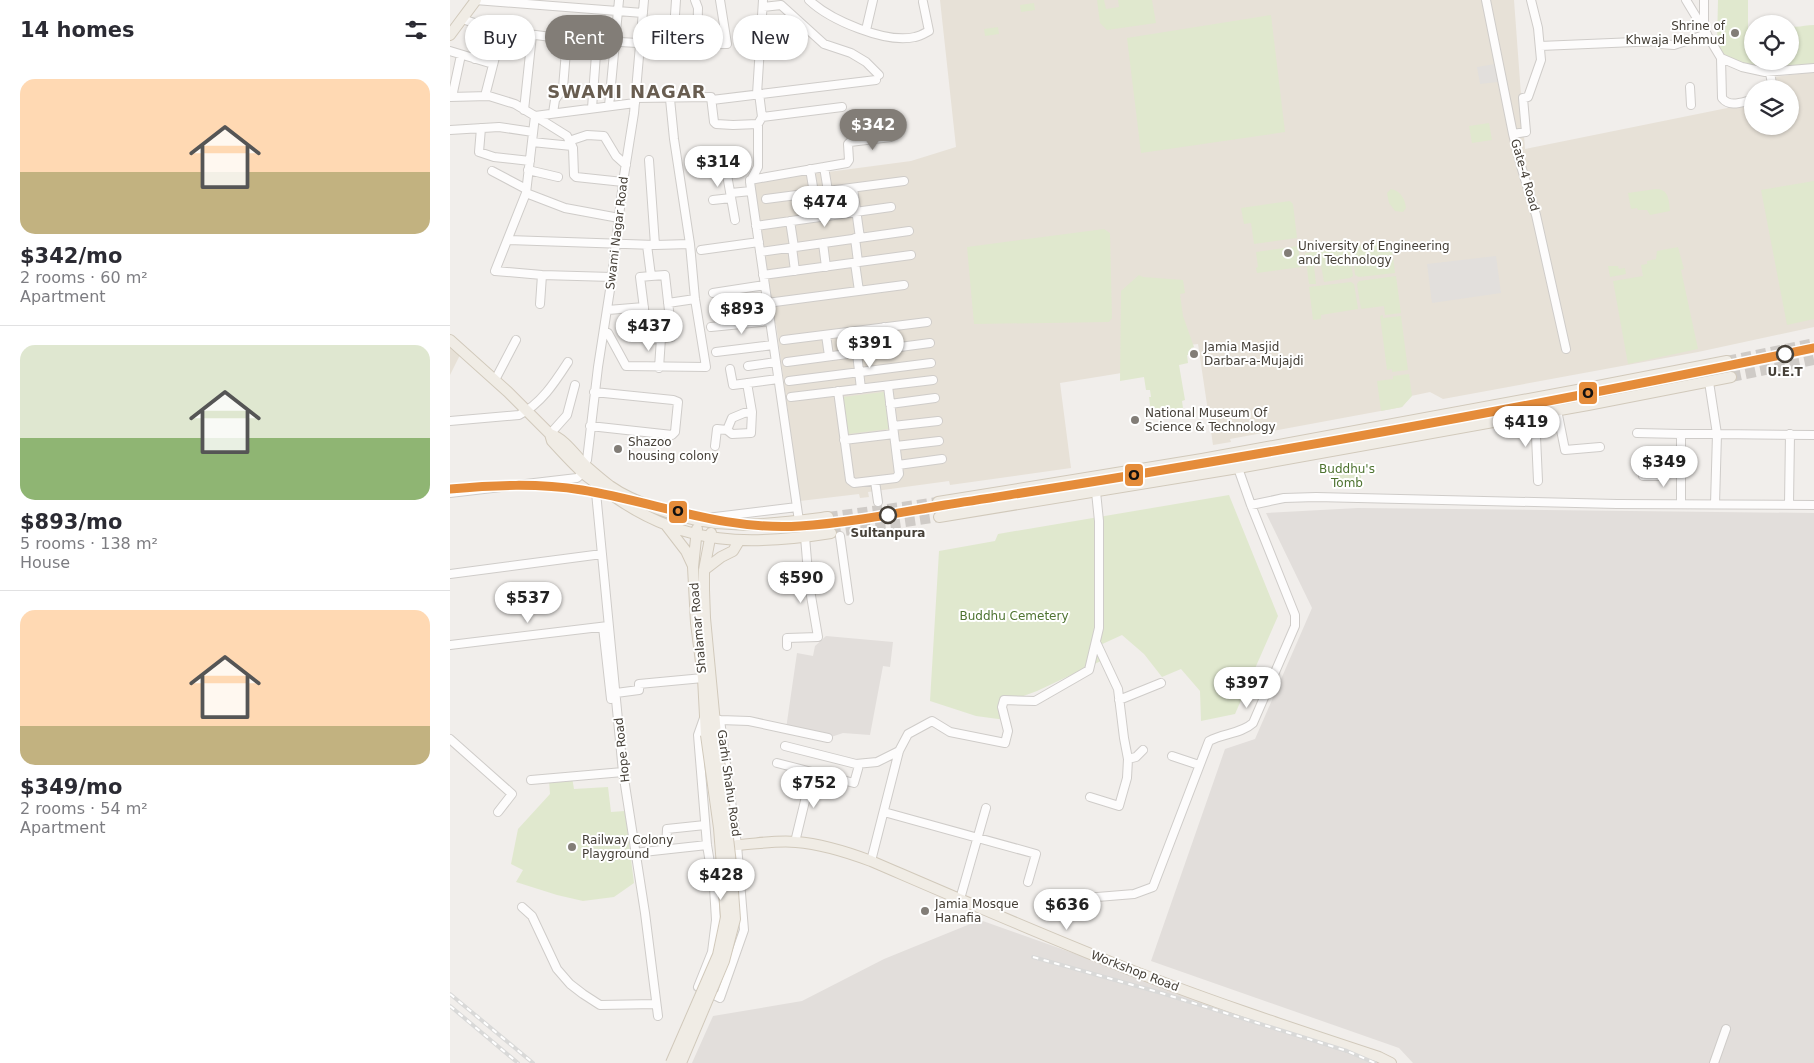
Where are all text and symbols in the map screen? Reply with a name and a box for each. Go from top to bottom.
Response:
chip: Buy [465,15,535,60]
chip: Rent [545,15,623,60]
chip: Filters [633,15,723,60]
chip: New [733,15,808,60]
map controls [1744,15,1799,135]
button: locate [1744,15,1799,70]
icon: filters [402,16,430,44]
text: 14 homes [20,18,135,42]
place label: Shrine of Khwaja Mehmud [1626,19,1726,47]
marker: Shrine of Khwaja Mehmud [1729,27,1741,39]
button: layers [1744,80,1799,135]
district label: SWAMI NAGAR [547,81,707,102]
pin: $342 [843,108,903,151]
icon: home [180,112,270,202]
text: $342 [851,115,895,134]
street label: Gate-4 Road [1508,137,1542,213]
pin: $314 [688,146,748,188]
text: $314 [696,152,740,171]
street label: Swami Nagar Road [603,176,631,290]
pin: $474 [795,186,855,228]
text: $474 [803,192,847,211]
place label: University of Engineering and Technology [1298,239,1450,267]
text: $342/mo [20,244,122,268]
marker: University of Engineering and Technology [1282,247,1294,259]
text: 2 rooms · 60 m² [20,268,148,287]
text: Apartment [20,287,106,306]
pin: $893 [712,292,772,335]
text: $893 [720,299,764,318]
pin: $437 [619,310,679,352]
text: $437 [627,316,671,335]
pin: $391 [840,326,900,369]
text: $391 [848,333,892,352]
place label: Jamia Masjid Darbar-a-Mujajdi [1203,340,1304,368]
marker: U.E.T [1776,345,1794,363]
marker: Jamia Masjid Darbar-a-Mujajdi [1188,348,1200,360]
place label: U.E.T [1767,365,1803,379]
icon: home [180,377,270,467]
line badge: O [1578,381,1598,405]
text: O [1582,385,1594,401]
place label: National Museum Of Science & Technology [1145,406,1276,434]
pin: $419 [1496,406,1556,448]
text: $419 [1504,412,1548,431]
marker: National Museum Of Science & Technology [1129,414,1141,426]
place label: Shazoo housing colony [628,435,719,463]
marker: Shazoo housing colony [612,443,624,455]
pin: $349 [1634,446,1694,488]
text: $349 [1642,452,1686,471]
park label: Buddhu's Tomb [1319,462,1375,490]
line badge: O [1124,463,1144,487]
text: O [1128,467,1140,483]
line badge: O [668,500,688,524]
text: O [672,503,684,519]
marker: Sultanpura [879,506,897,524]
text: $893/mo [20,510,122,534]
place label: Sultanpura [851,526,925,540]
text: 5 rooms · 138 m² [20,534,158,553]
text: House [20,553,70,572]
pin: $590 [771,562,831,604]
text: $590 [779,568,823,587]
pin: $537 [498,582,558,624]
street label: Shalamar Road [687,582,709,674]
text: $537 [506,588,550,607]
park label: Buddhu Cemetery [959,609,1069,623]
icon: home [180,642,270,732]
pin: $397 [1217,666,1277,709]
text: $397 [1225,673,1269,692]
street label: Hope Road [612,717,632,783]
street label: Garhi Shahu Road [715,729,743,837]
pin: $752 [784,766,844,809]
text: $752 [792,773,836,792]
text: $349/mo [20,775,122,799]
text: 2 rooms · 54 m² [20,799,148,818]
text: Apartment [20,818,106,837]
place label: Railway Colony Playground [582,833,673,861]
marker: Railway Colony Playground [566,841,578,853]
pin: $428 [691,858,751,901]
text: $428 [699,865,743,884]
pin: $636 [1037,888,1097,931]
text: $636 [1045,895,1089,914]
place label: Jamia Mosque Hanafia [934,897,1019,925]
marker: Jamia Mosque Hanafia [919,905,931,917]
street label: Workshop Road [1089,948,1181,994]

